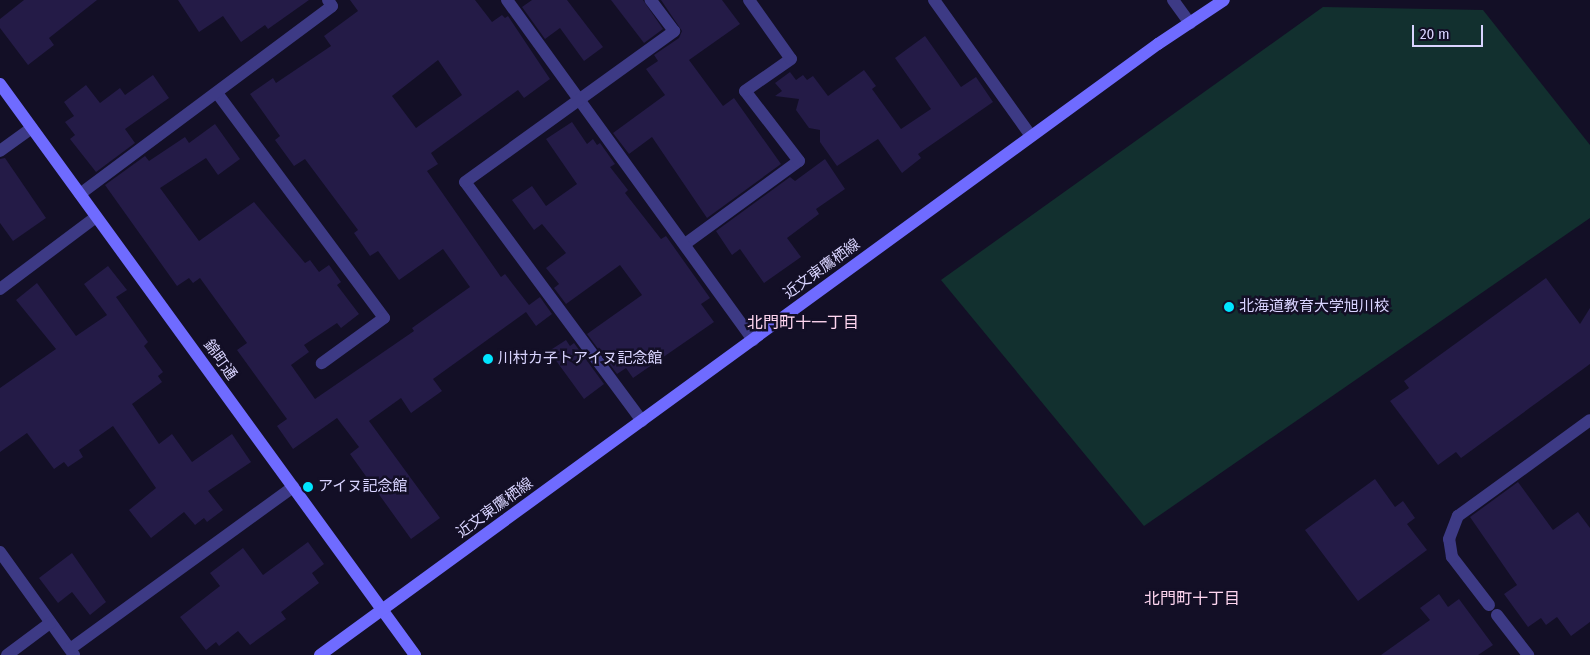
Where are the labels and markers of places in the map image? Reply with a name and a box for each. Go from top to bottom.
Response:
place label: 北海道教育大学旭川校 [1239,298,1389,316]
marker: 北海道教育大学旭川校 [1223,301,1235,313]
place label: 川村カ子トアイヌ記念館 [498,350,663,368]
marker: 川村カ子トアイヌ記念館 [482,353,494,365]
place label: アイヌ記念館 [318,478,408,496]
marker: アイヌ記念館 [302,481,314,493]

